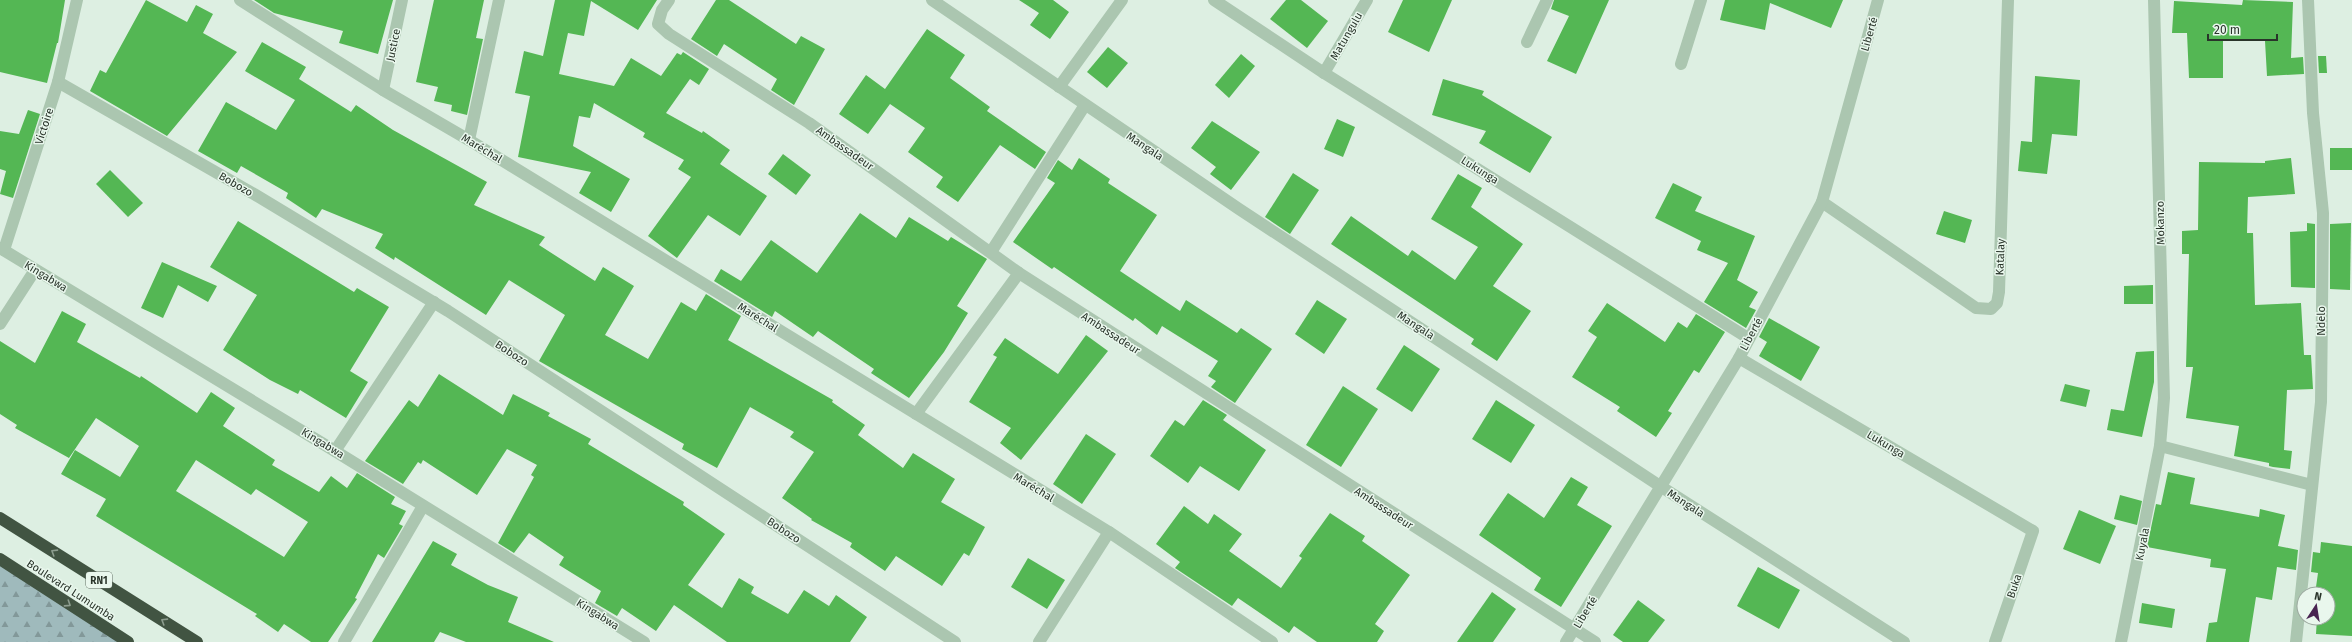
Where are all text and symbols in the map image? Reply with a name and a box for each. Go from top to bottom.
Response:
street label: Matungulu [1328,10,1365,62]
street label: Liberté [1858,15,1881,53]
scale bar [2208,16,2277,42]
text: 20 m [2214,23,2240,37]
street label: Justice [384,28,403,63]
street label: Victoire [32,106,56,146]
street label: Ambassadeur [813,124,877,173]
street label: Mangala [1124,129,1166,163]
street label: Maréchal [459,131,504,166]
street label: Lukunga [1459,154,1501,187]
street label: Bobozo [216,170,255,199]
street label: Mokanzo [2154,201,2167,245]
street label: Katalay [1993,238,2008,276]
street label: Kingabwa [22,259,70,294]
street label: Maréchal [735,300,780,335]
street label: Ndelo [2315,306,2328,336]
street label: Mangala [1395,309,1437,342]
street label: Ambassadeur [1079,310,1143,358]
street label: Liberté [1737,316,1765,353]
street label: Bobozo [493,338,531,369]
street label: Kingabwa [299,426,347,461]
street label: Lukunga [1865,428,1907,461]
street label: Maréchal [1011,470,1056,505]
street label: Ambassadeur [1352,485,1416,533]
street label: Mangala [1665,487,1707,520]
street label: Bobozo [765,515,803,546]
street label: Kuyala [2133,527,2152,562]
one-way arrow [51,550,58,557]
street label: Boulevard Lumumba [24,557,117,624]
road number: RN1 [86,572,112,588]
street label: Buka [2004,572,2025,600]
north arrow [2296,586,2336,626]
text: N [2313,590,2323,604]
street label: Liberté [1571,594,1600,631]
street label: Kingabwa [574,596,621,633]
one-way arrow [63,599,70,606]
one-way arrow [161,619,168,626]

